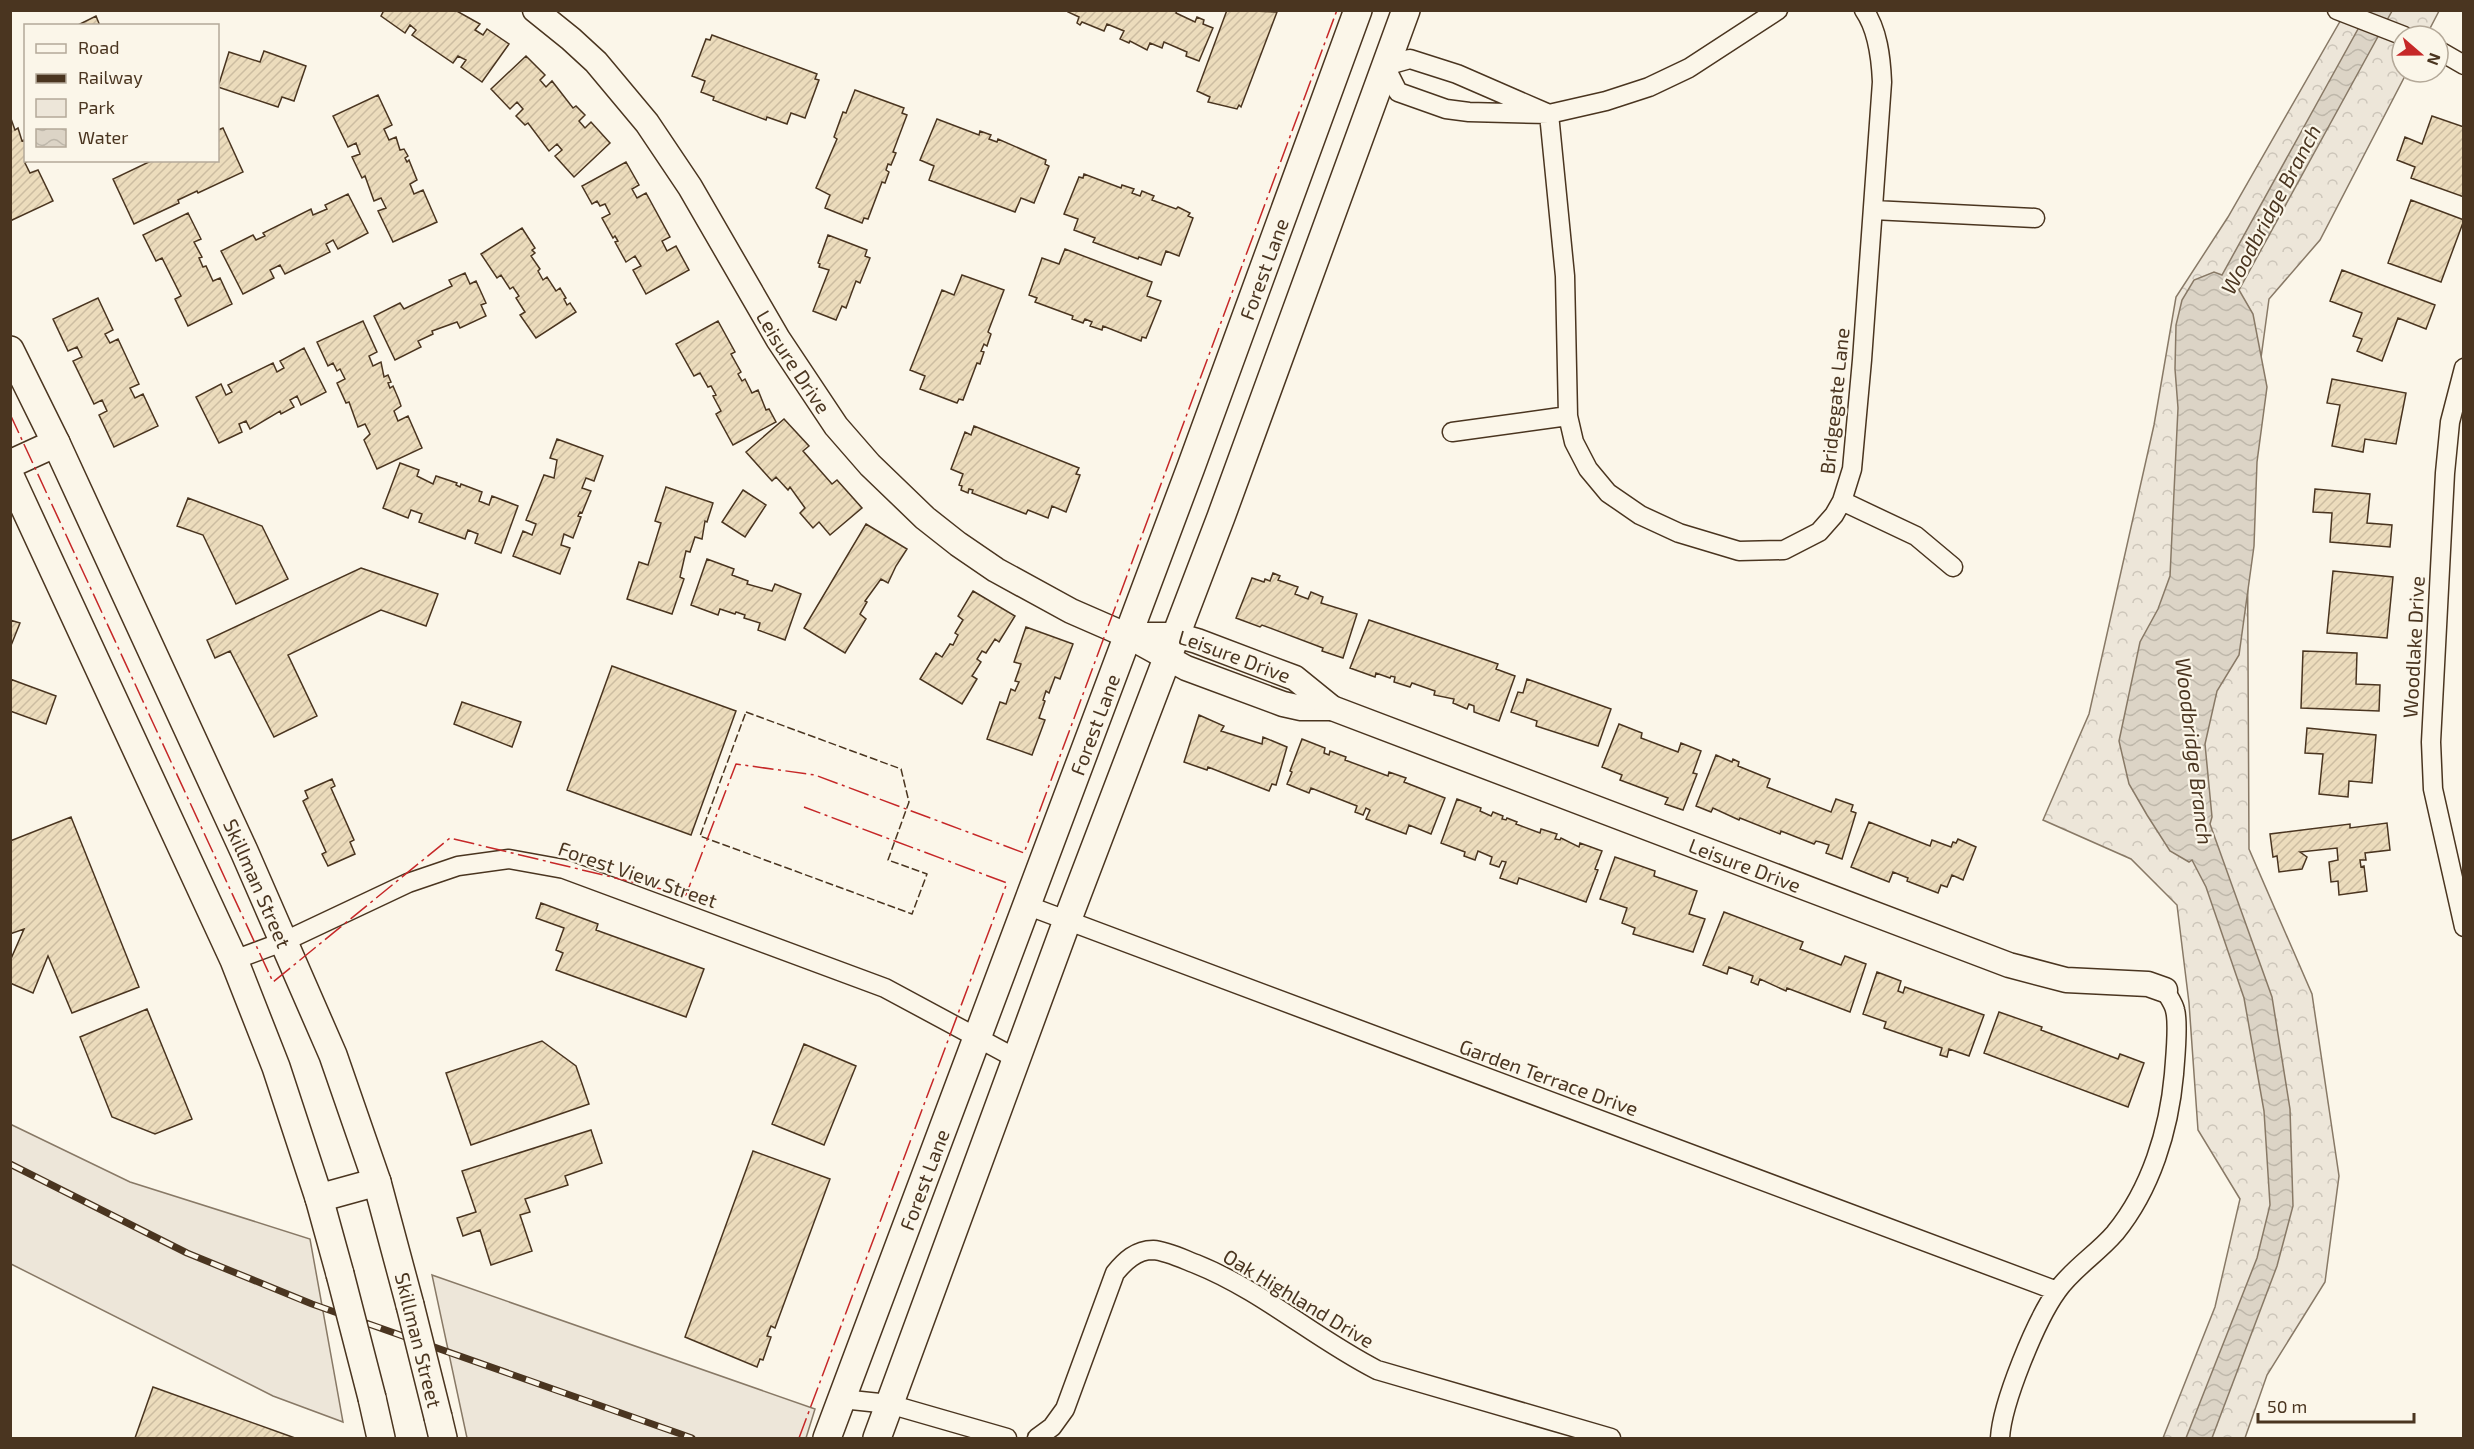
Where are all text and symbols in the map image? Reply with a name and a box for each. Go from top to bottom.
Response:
legend [24,24,219,162]
north arrow [2390,24,2450,84]
text: Road [78,36,119,58]
text: N [2424,51,2445,68]
text: Railway [78,66,143,88]
text: Park [78,96,115,118]
water label: Woodbridge Branch [2215,120,2325,298]
text: Water [78,126,128,148]
street label: Forest Lane [1234,215,1293,323]
street label: Leisure Drive [752,306,836,418]
street label: Bridgegate Lane [1814,327,1854,475]
street label: Woodlake Drive [2397,575,2429,719]
street label: Leisure Drive [1176,624,1294,687]
water label: Woodbridge Branch [2171,656,2219,846]
street label: Forest Lane [1065,671,1124,778]
street label: Skillman Street [219,815,297,952]
street label: Leisure Drive [1686,833,1804,897]
street label: Forest View Street [556,836,721,913]
street label: Garden Terrace Drive [1456,1033,1642,1121]
street label: Forest Lane [894,1126,954,1234]
street label: Oak Highland Drive [1219,1243,1379,1353]
street label: Skillman Street [391,1270,447,1410]
scale bar [2258,1386,2414,1424]
text: 50 m [2267,1395,2307,1417]

